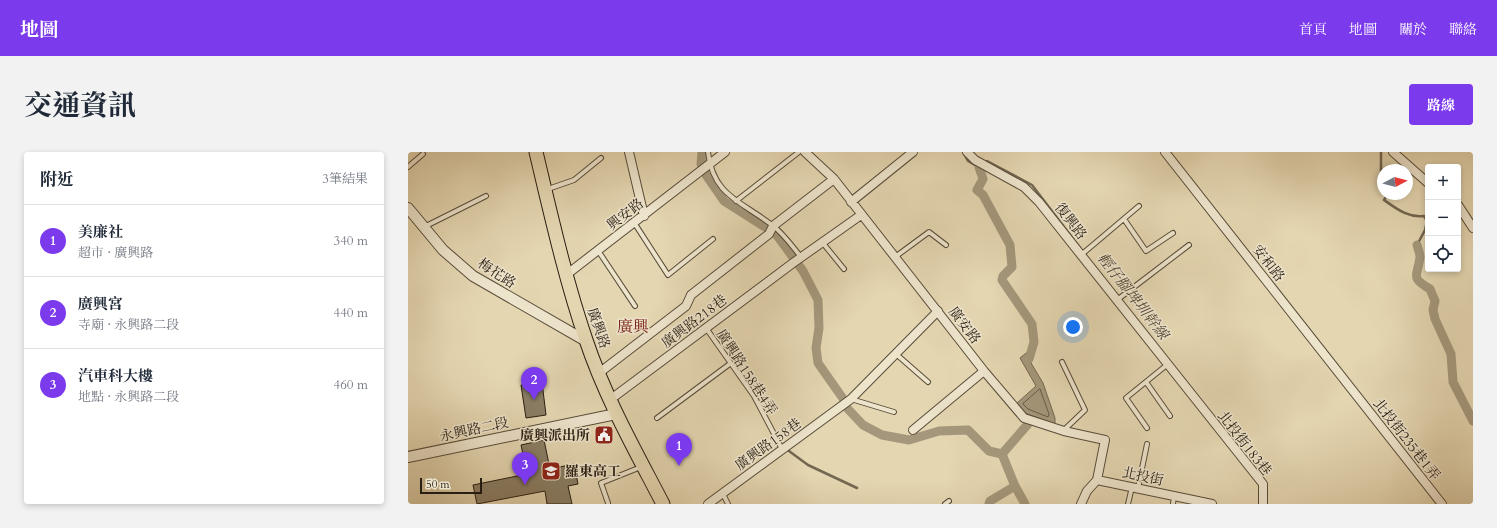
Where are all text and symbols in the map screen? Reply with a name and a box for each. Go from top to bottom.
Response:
text: 地圖 [20,17,58,43]
text: 首頁 [1299,20,1327,39]
text: 地圖 [1349,20,1377,39]
text: 關於 [1399,20,1427,39]
text: 聯絡 [1449,20,1477,39]
button: 路線 [1409,84,1473,125]
text: 交通資訊 [24,87,136,125]
north arrow [1377,164,1413,200]
map controls [1425,164,1461,272]
button: + [1425,164,1461,200]
text: 附近 [40,168,74,191]
text: 3筆結果 [322,170,368,188]
street label: 興安路 [603,194,648,235]
street label: 復興路 [1050,199,1091,244]
button: − [1425,200,1461,236]
text: 美廉社 [78,222,123,242]
text: 1 [50,232,56,250]
text: 340 m [334,232,368,250]
button: locate [1425,236,1461,272]
street label: 安和路 [1248,241,1289,286]
text: 超市 · 廣興路 [78,244,153,262]
water label: 輕仔腳埤圳幹線 [1093,248,1174,345]
street label: 梅花路 [474,254,520,293]
street label: 廣興路218巷 [658,290,731,352]
text: 廣興宮 [78,294,123,314]
street label: 廣安路 [944,303,985,348]
text: 2 [50,304,56,322]
text: 440 m [334,304,368,322]
street label: 廣興路 [583,305,614,351]
text: 寺廟 · 永興路二段 [78,316,179,334]
district label: 廣興 [617,316,649,338]
your location [1063,317,1083,337]
street label: 廣興路158巷4弄 [712,326,781,419]
text: 汽車科大樓 [78,366,153,386]
pin: 2 [521,367,547,400]
text: 3 [50,376,56,394]
text: 460 m [334,376,368,394]
text: 地點 · 永興路二段 [78,388,179,406]
street label: 北投街235巷1弄 [1369,395,1444,484]
street label: 北投街183巷 [1213,407,1276,480]
street label: 永興路二段 [438,413,510,446]
street label: 廣興路158巷 [731,414,805,475]
public building icon: 廣興派出所 [593,424,615,446]
place label: 廣興派出所 [520,426,590,445]
pin: 1 [666,433,692,466]
pin: 3 [512,452,538,485]
school or university icon: 羅東高工 [540,460,562,482]
place label: 羅東高工 [565,462,621,481]
street label: 北投街 [1120,463,1165,490]
scale bar [420,476,482,495]
text: 50 m [426,477,450,492]

